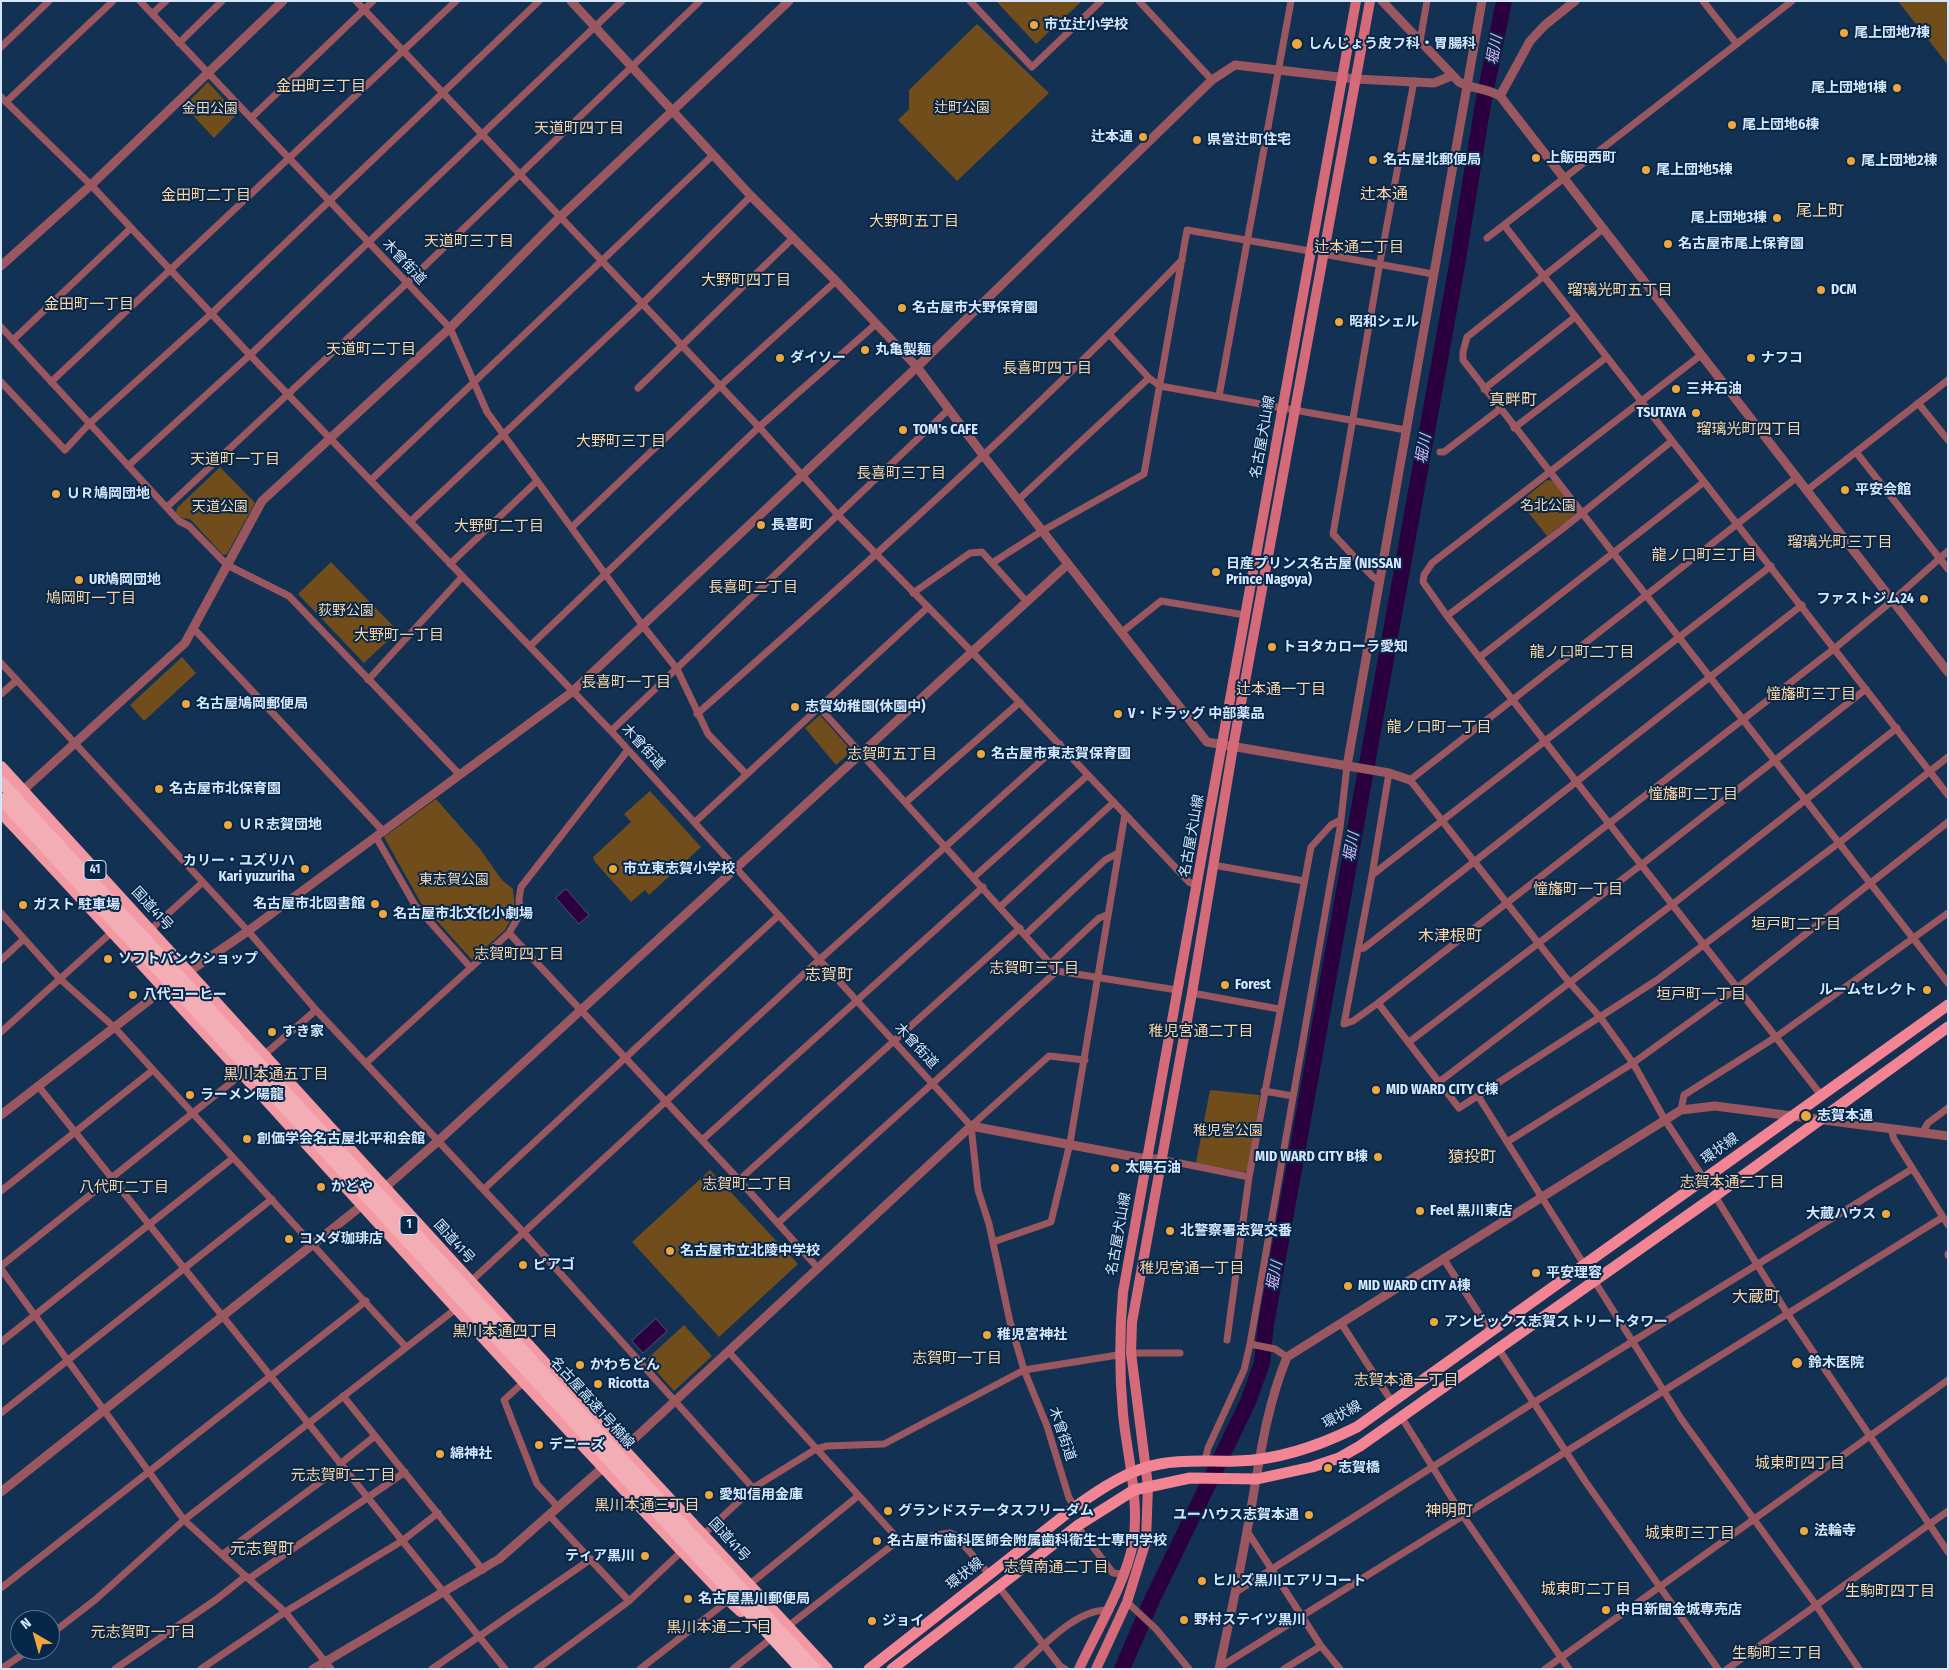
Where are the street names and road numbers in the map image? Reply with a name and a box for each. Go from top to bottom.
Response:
street label: 木曾街道 [379,236,429,288]
street label: 名古屋犬山線 [1247,394,1279,480]
street label: 木曾街道 [618,721,668,773]
street label: 名古屋犬山線 [1176,793,1208,879]
road number: 41 [84,860,106,880]
street label: 国道41号 [128,884,176,934]
street label: 木曾街道 [891,1020,941,1072]
street label: 環状線 [1698,1130,1742,1168]
street label: 名古屋犬山線 [1103,1191,1135,1277]
road number: 1 [400,1216,418,1234]
street label: 国道41号 [430,1217,478,1267]
street label: 名古屋高速1号楠線 [546,1354,638,1452]
street label: 環状線 [1320,1397,1364,1433]
street label: 木曾街道 [1045,1405,1079,1463]
street label: 国道41号 [705,1515,753,1565]
street label: 環状線 [943,1554,987,1594]

